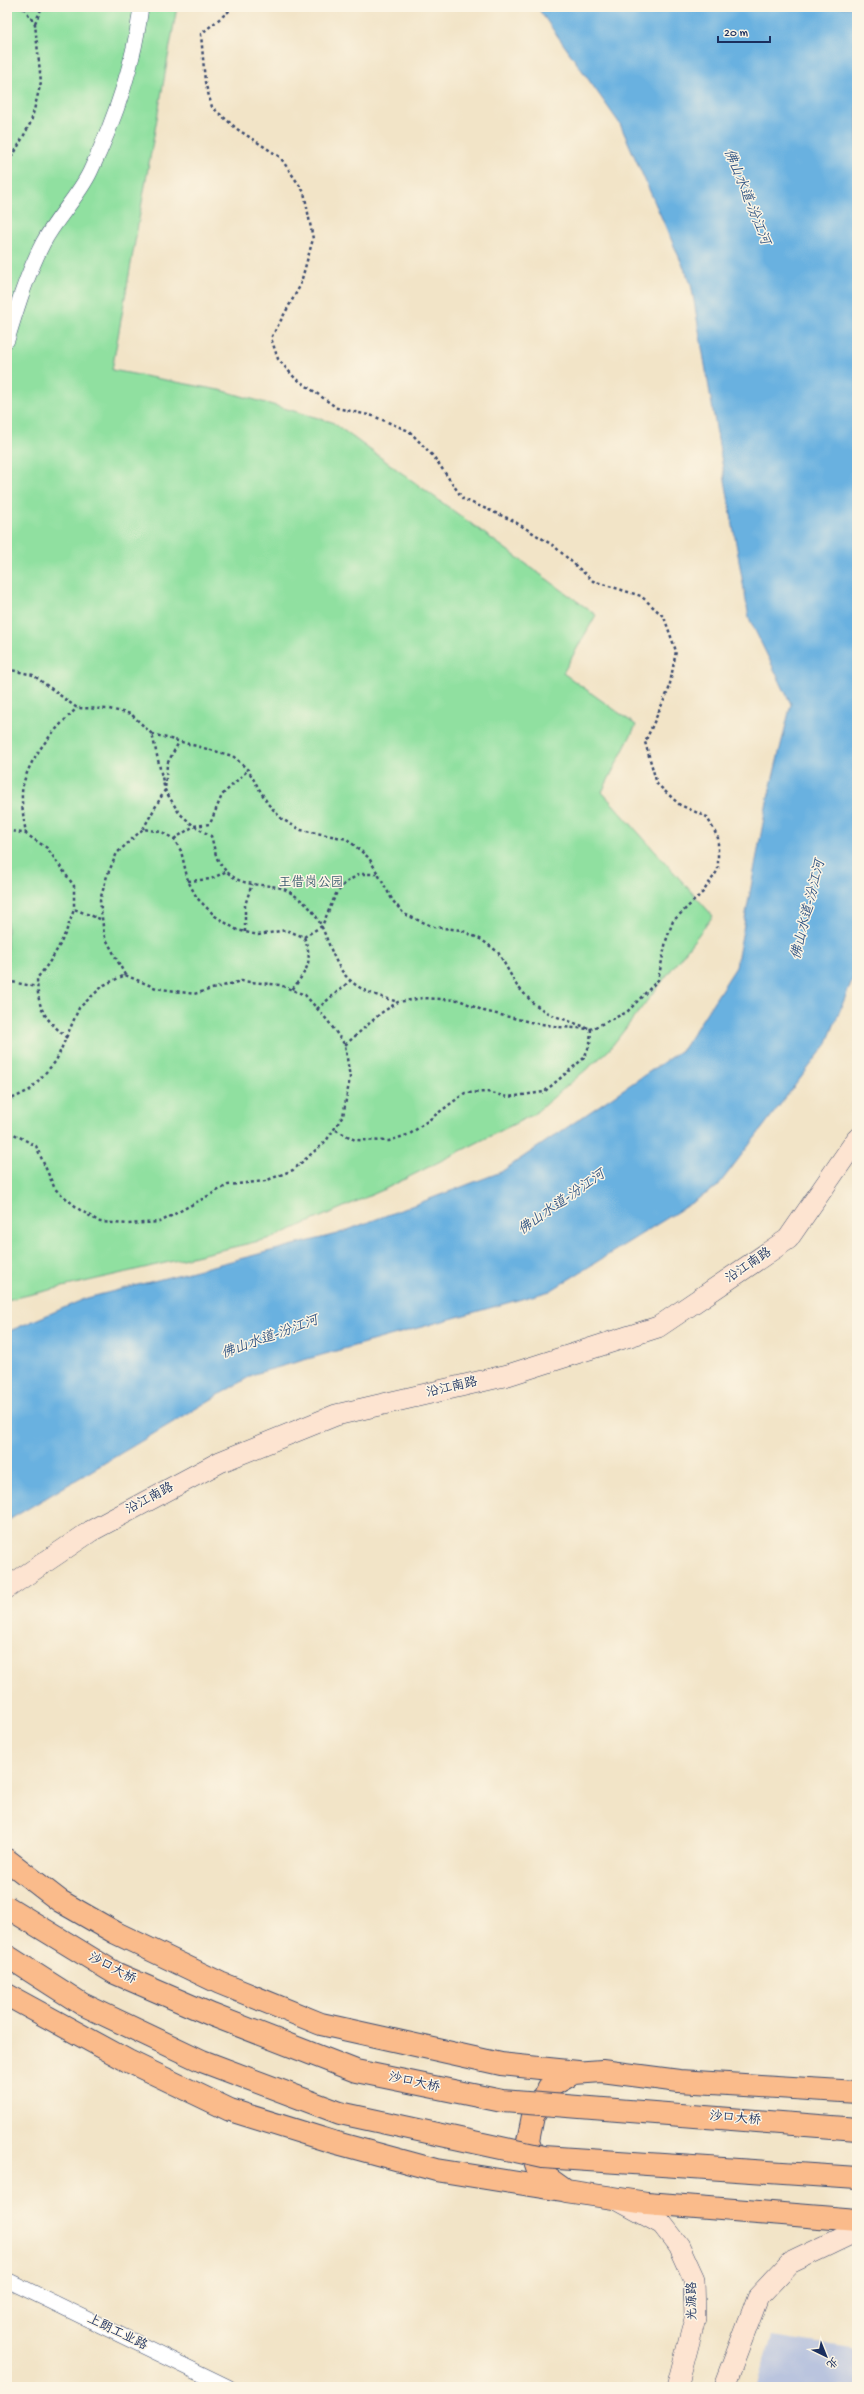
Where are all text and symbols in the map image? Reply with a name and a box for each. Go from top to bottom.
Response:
scale bar [718,18,770,44]
text: 20 m [724,27,749,41]
water label: 佛山水道-汾江河 [719,146,775,250]
water label: 佛山水道-汾江河 [787,856,830,962]
park label: 王借岗公园 [278,874,344,891]
water label: 佛山水道-汾江河 [515,1165,610,1239]
street label: 沿江南路 [723,1244,775,1287]
water label: 佛山水道-汾江河 [219,1311,323,1363]
street label: 沿江南路 [425,1374,479,1401]
street label: 沿江南路 [123,1479,176,1518]
street label: 沙口大桥 [86,1949,139,1988]
street label: 沙口大桥 [387,2069,441,2096]
street label: 沙口大桥 [708,2108,762,2129]
street label: 光源路 [684,2281,701,2321]
street label: 上朗工业路 [84,2311,150,2354]
north arrow [806,2336,846,2376]
text: 北 [823,2354,840,2370]

